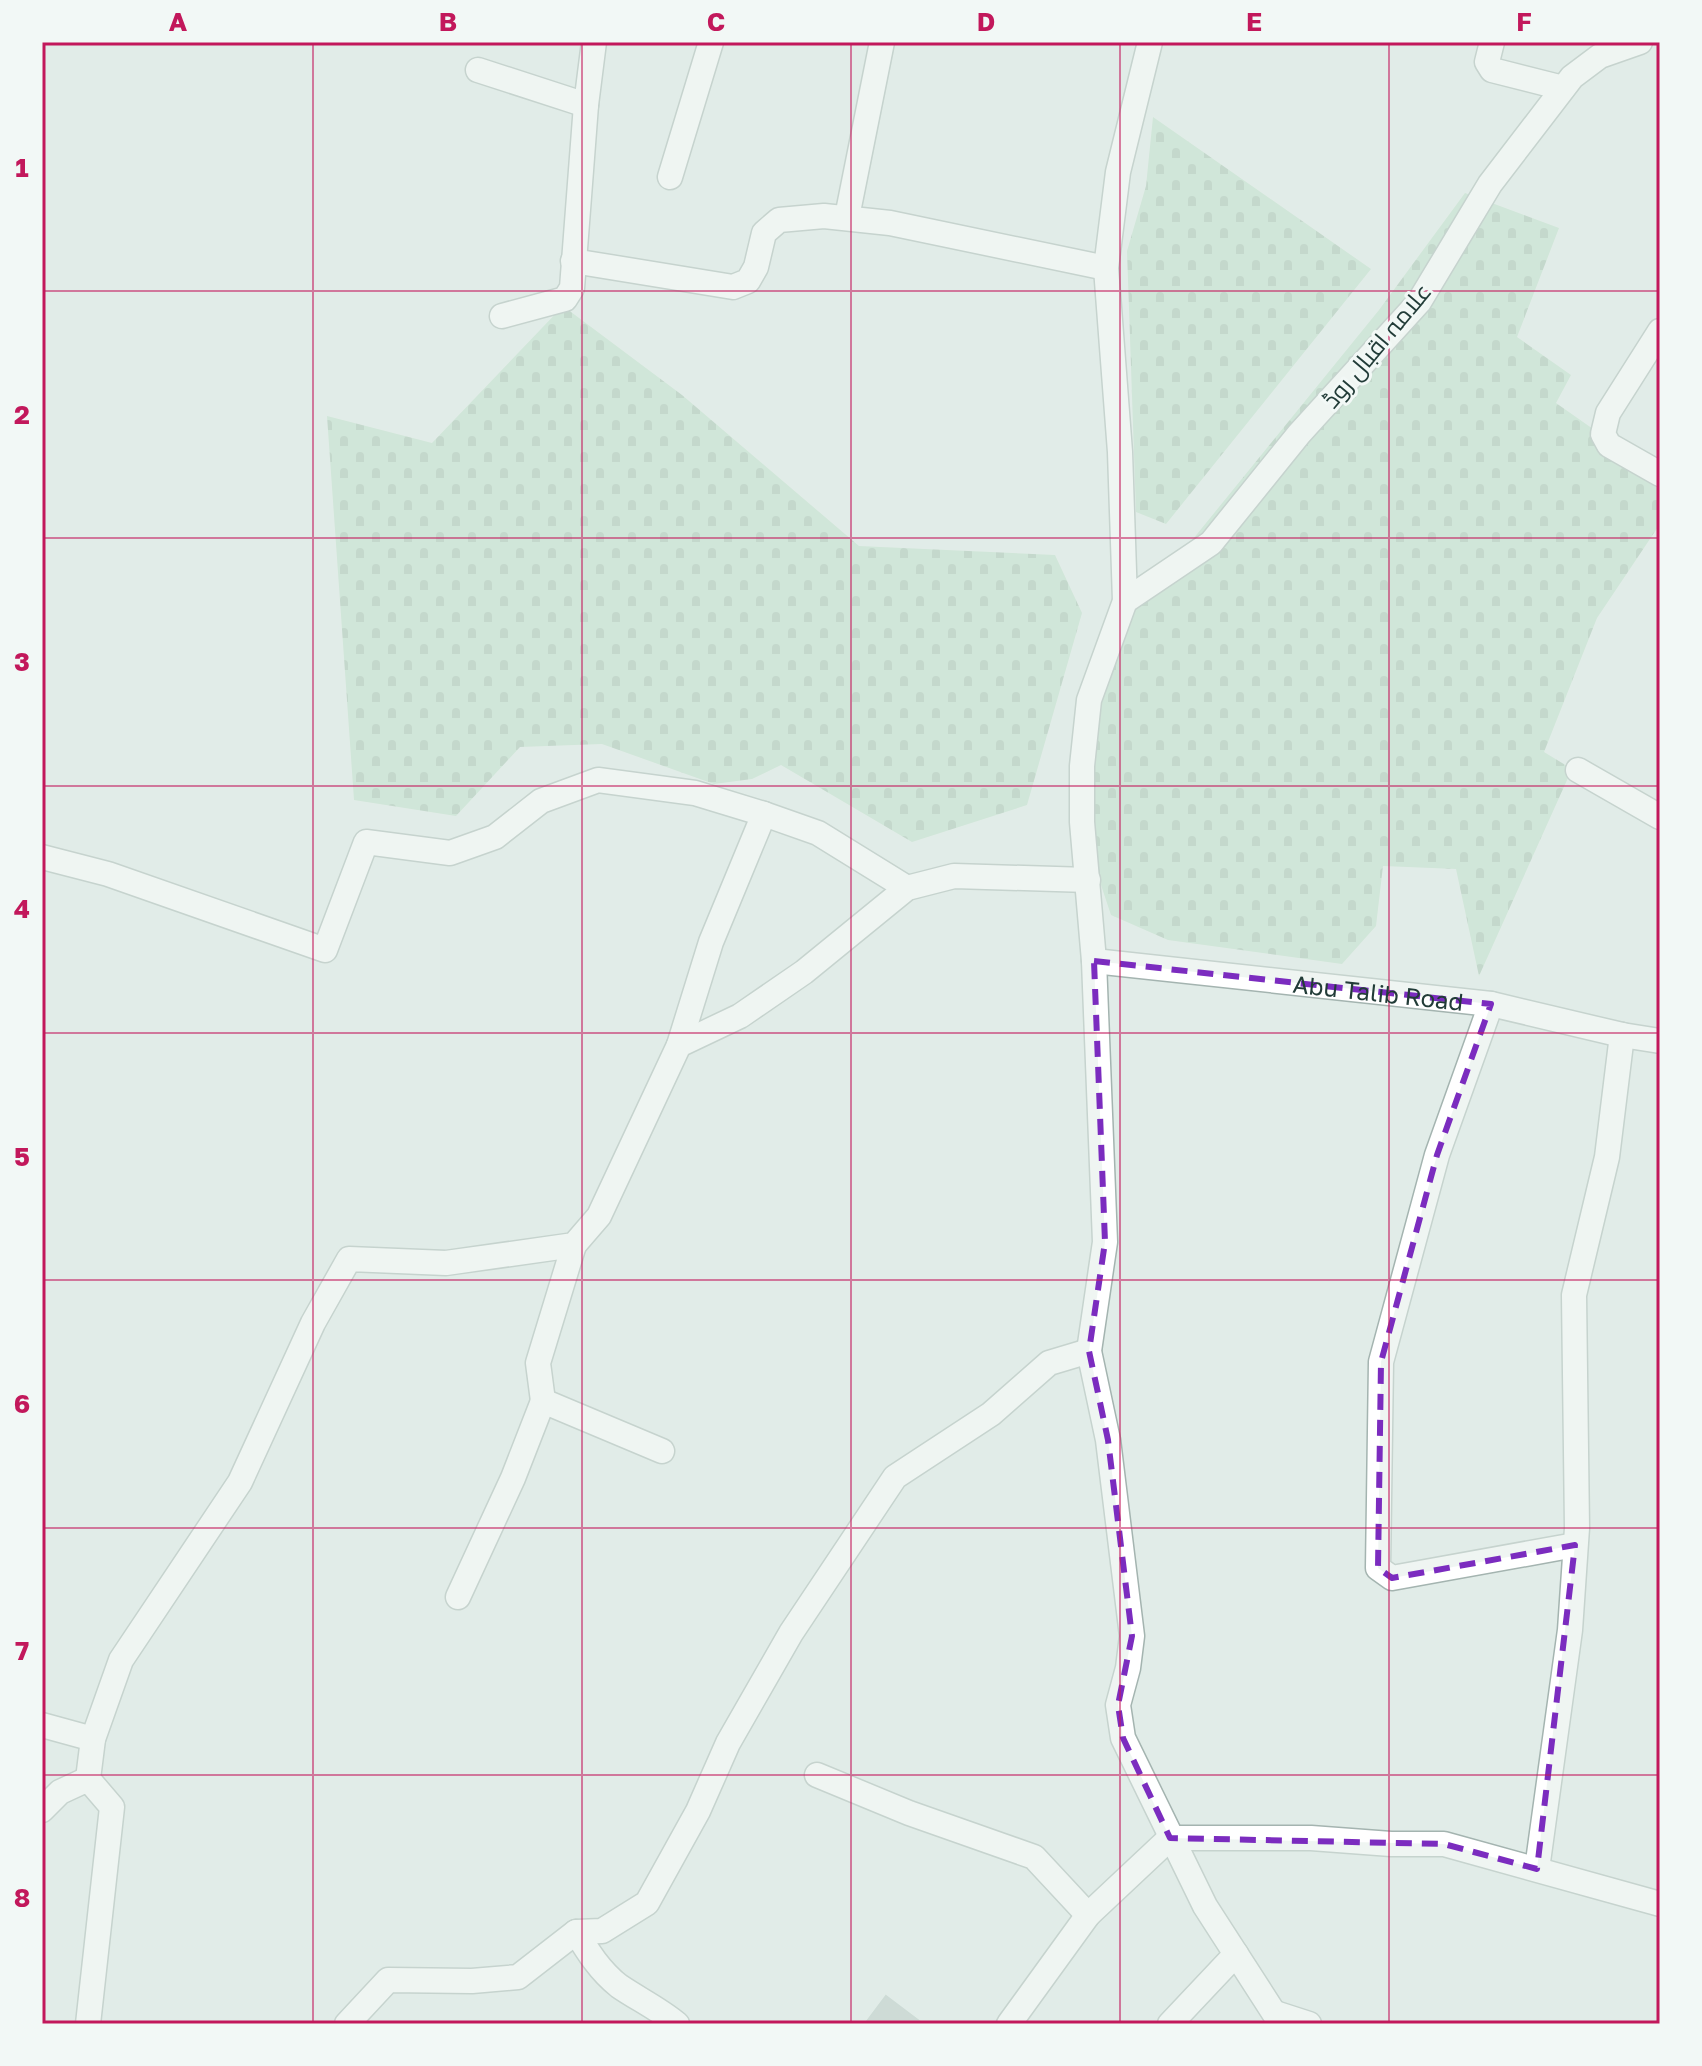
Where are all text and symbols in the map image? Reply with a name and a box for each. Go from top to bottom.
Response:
text: A [169,6,188,37]
text: B [439,6,457,37]
text: C [707,6,725,37]
text: D [977,6,995,37]
text: E [1246,6,1262,37]
text: F [1516,6,1532,37]
text: 1 [15,152,29,183]
street label: علامہ اقبال روڈ [1315,277,1437,414]
text: 2 [14,399,30,430]
text: 3 [14,646,30,677]
text: 4 [14,893,30,924]
street label: Abu Talib Road [1292,968,1465,1015]
text: 5 [14,1141,30,1172]
text: 6 [14,1388,30,1419]
text: 7 [15,1635,29,1666]
text: 8 [14,1882,30,1913]

